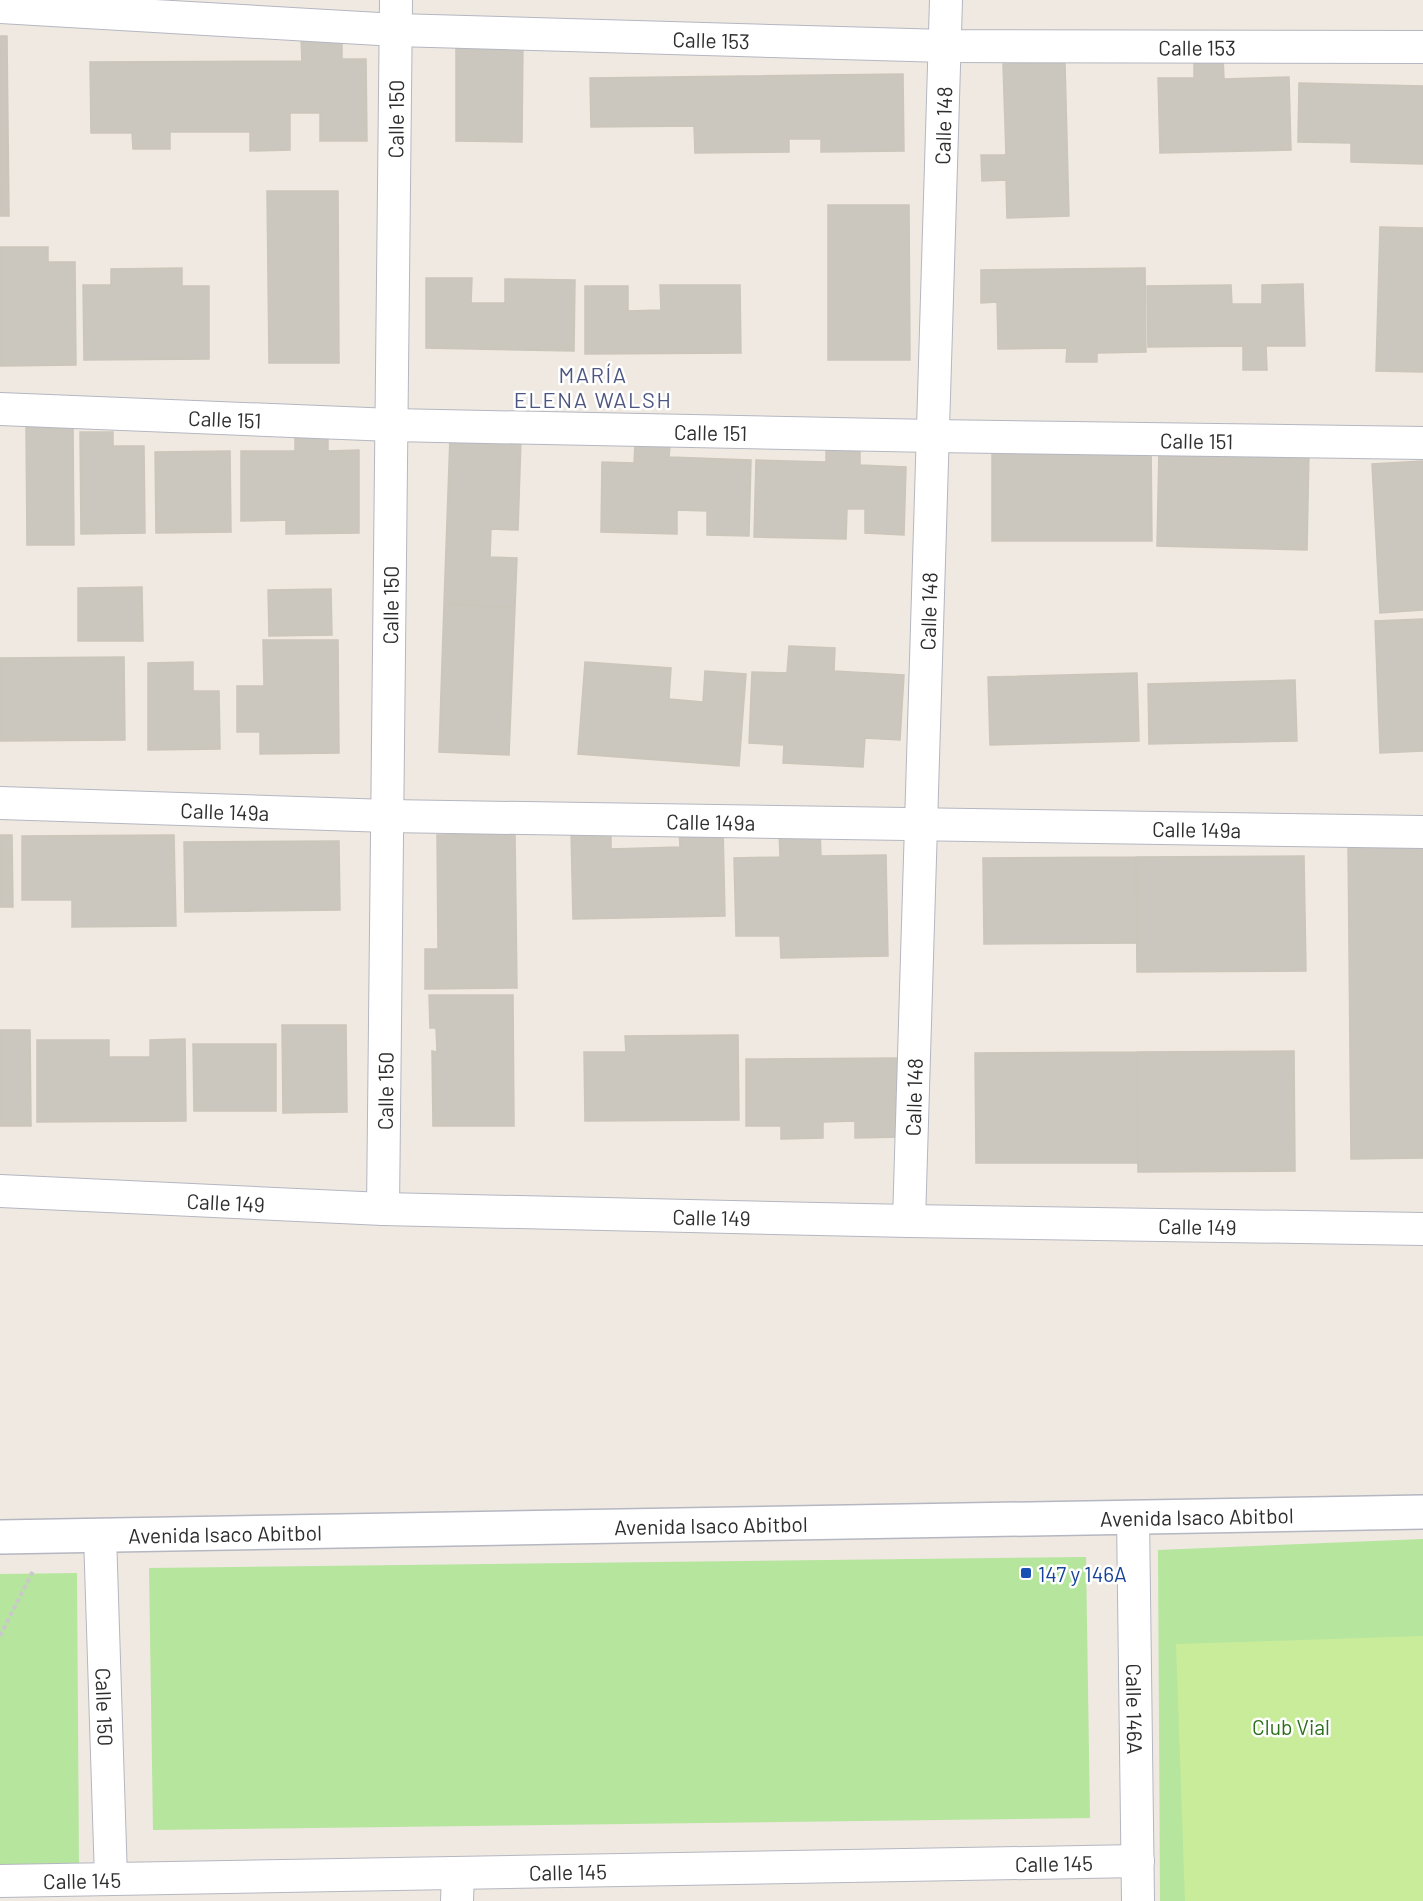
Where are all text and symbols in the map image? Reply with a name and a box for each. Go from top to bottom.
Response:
street label: Calle 153 [672,26,750,53]
street label: Calle 153 [1158,34,1236,59]
street label: Calle 150 [382,80,408,158]
street label: Calle 148 [929,86,956,165]
district label: MARÍA ELENA WALSH [514,361,672,412]
street label: Calle 151 [188,404,262,432]
street label: Calle 151 [674,418,748,445]
street label: Calle 151 [1160,427,1233,453]
street label: Calle 150 [377,566,402,644]
street label: Calle 148 [914,572,941,651]
street label: Calle 149a [180,797,270,825]
street label: Calle 149a [666,808,755,834]
street label: Calle 149a [1152,815,1241,842]
street label: Calle 150 [371,1052,397,1130]
street label: Calle 148 [899,1058,926,1137]
street label: Calle 149 [186,1187,265,1216]
street label: Calle 149 [672,1203,751,1230]
street label: Calle 149 [1158,1212,1237,1239]
street label: Avenida Isaco Abitbol [1100,1502,1294,1530]
street label: Avenida Isaco Abitbol [614,1510,808,1539]
street label: Avenida Isaco Abitbol [128,1519,322,1547]
place label: 147 y 146A [1038,1561,1127,1586]
marker: 147 y 146A [1019,1566,1033,1580]
street label: Calle 146A [1122,1663,1149,1755]
street label: Calle 150 [92,1667,119,1747]
park label: Club Vial [1252,1714,1330,1739]
street label: Calle 145 [1015,1849,1093,1876]
street label: Calle 145 [529,1858,607,1884]
street label: Calle 145 [43,1866,121,1893]

